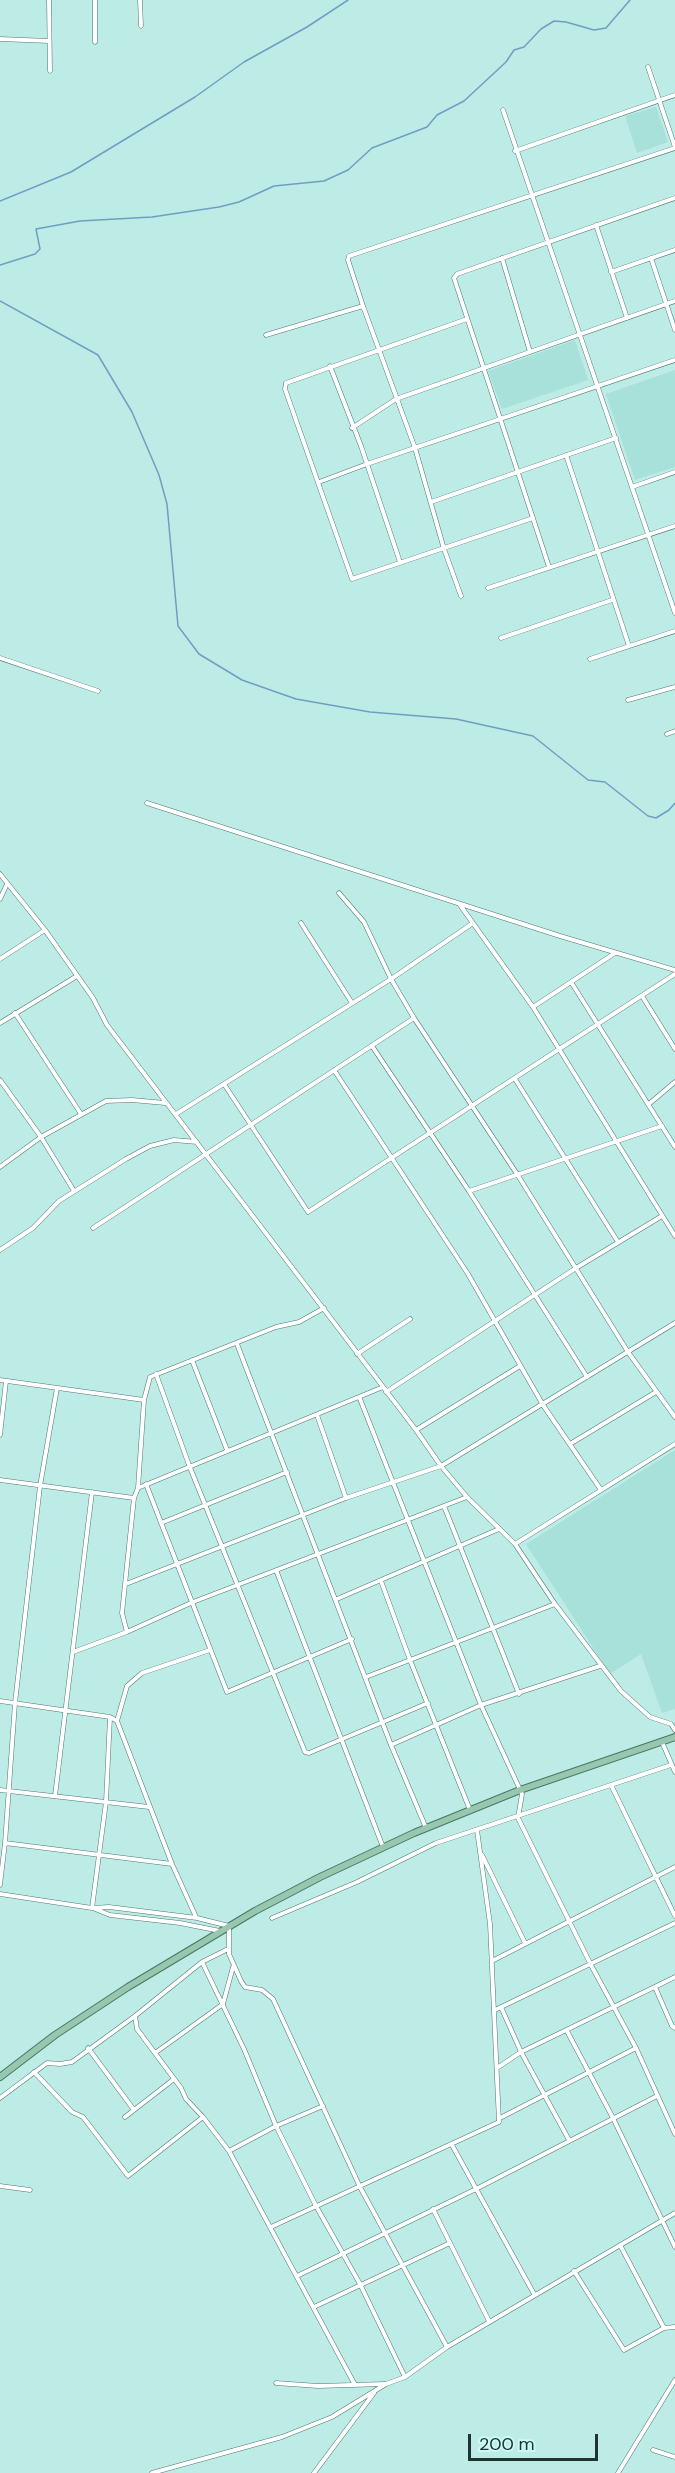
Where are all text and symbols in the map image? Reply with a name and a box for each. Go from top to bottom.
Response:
scale bar [471,2422,602,2460]
text: 200 m [479,2432,535,2456]

